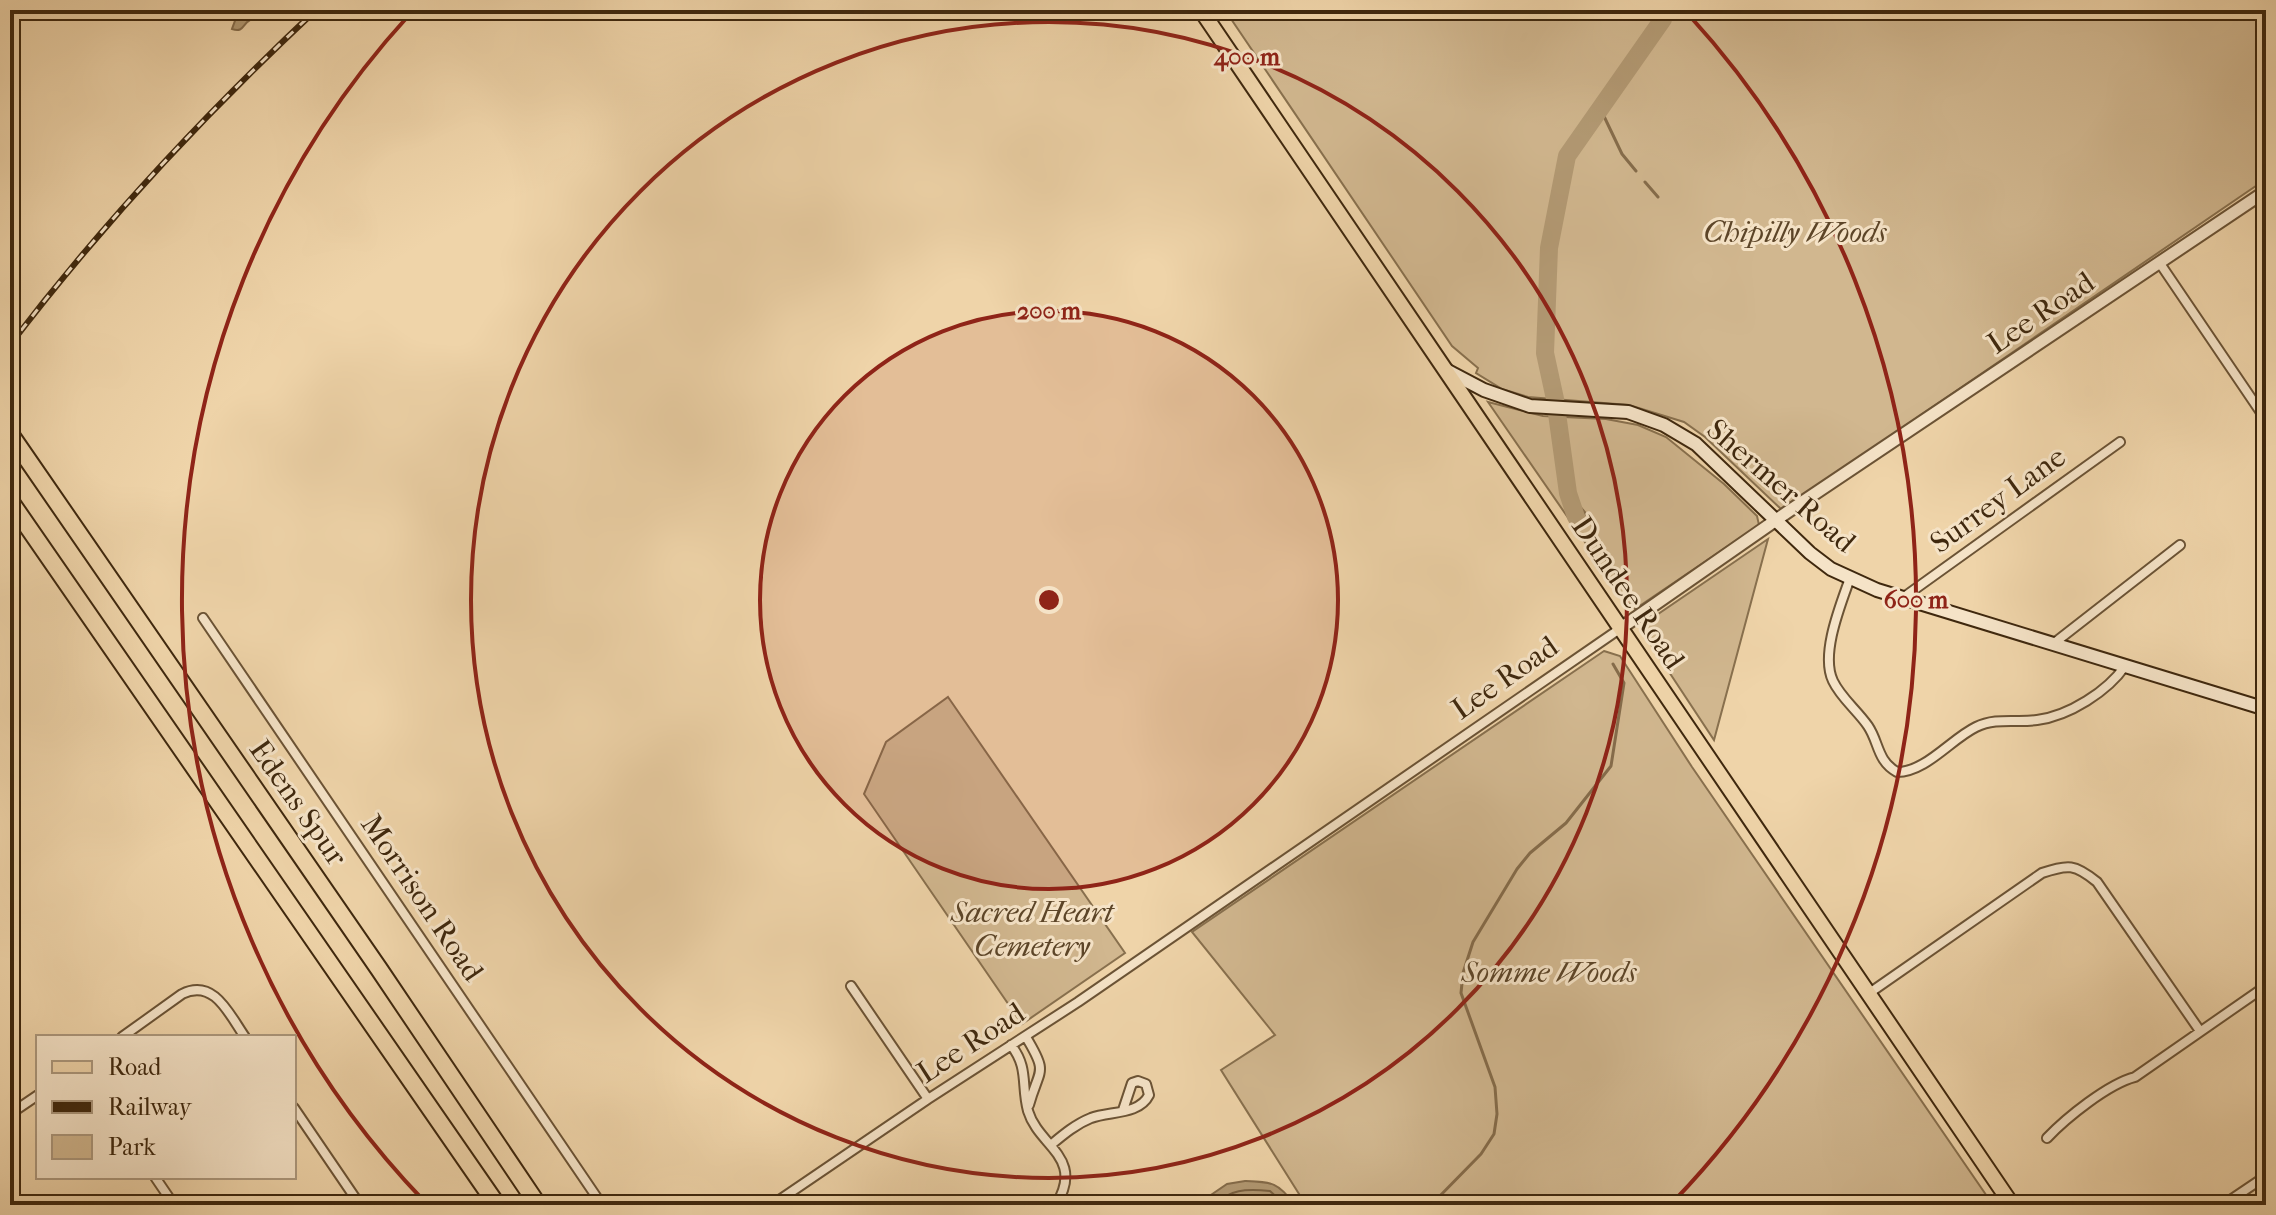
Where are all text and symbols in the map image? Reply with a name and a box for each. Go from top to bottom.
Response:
text: 400 m [1213,43,1281,72]
park label: Chipilly Woods [1703,215,1887,250]
street label: Lee Road [1981,264,2102,361]
text: 200 m [1017,297,1082,325]
street label: Shermer Road [1700,412,1863,560]
street label: Surrey Lane [1924,439,2073,561]
street label: Dundee Road [1564,510,1692,676]
centre of rings [1035,586,1063,614]
text: 600 m [1884,586,1949,614]
street label: Lee Road [1445,629,1565,727]
street label: Edens Spur [242,733,354,873]
street label: Morrison Road [353,808,491,988]
park label: Sacred Heart Cemetery [950,895,1115,964]
park label: Somme Woods [1461,955,1637,990]
street label: Lee Road [911,995,1032,1091]
legend [36,1035,296,1179]
text: Road [108,1053,162,1081]
text: Railway [108,1093,193,1121]
text: Park [108,1133,156,1161]

